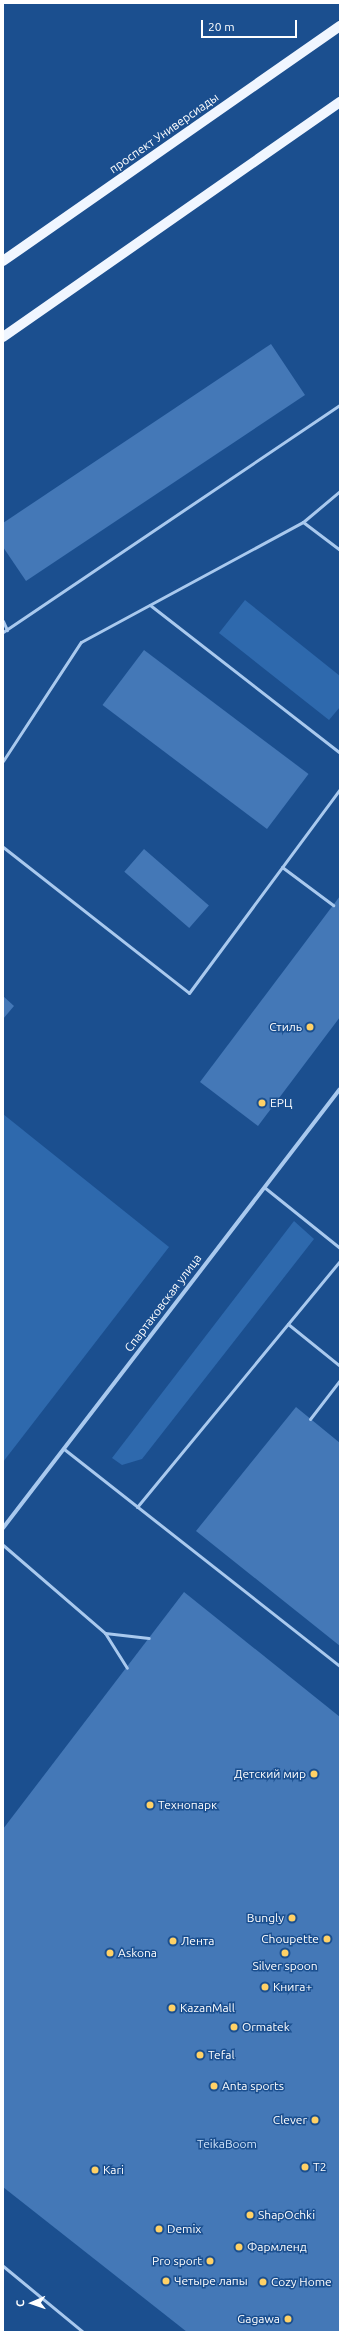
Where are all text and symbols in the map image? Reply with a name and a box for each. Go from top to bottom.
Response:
scale bar [203,12,299,38]
text: 20 m [208,20,235,33]
street label: проспект Универсиады [107,90,221,176]
place label: Стиль [269,1020,302,1034]
marker: Стиль [305,1022,315,1032]
place label: ЕРЦ [270,1096,292,1110]
marker: ЕРЦ [257,1098,267,1108]
street label: Спартаковская улица [122,1251,204,1355]
place label: Детский мир [234,1767,306,1781]
marker: Детский мир [309,1769,319,1779]
place label: Технопарк [158,1798,217,1812]
marker: Технопарк [145,1800,155,1810]
place label: Bungly [247,1911,284,1925]
marker: Bungly [287,1913,297,1923]
place label: Choupette [261,1932,319,1946]
place label: Лента [181,1934,214,1948]
marker: Choupette [322,1934,332,1944]
marker: Лента [168,1936,178,1946]
place label: Askona [118,1946,157,1960]
marker: Askona [105,1948,115,1958]
marker: Silver spoon [280,1948,290,1958]
place label: Silver spoon [252,1959,318,1973]
place label: Книга+ [273,1980,312,1994]
marker: Книга+ [260,1982,270,1992]
place label: KazanMall [180,2001,235,2015]
marker: KazanMall [167,2003,177,2013]
place label: Ormatek [242,2020,290,2034]
marker: Ormatek [229,2022,239,2032]
place label: Tefal [208,2048,235,2062]
marker: Tefal [195,2050,205,2060]
place label: Anta sports [222,2079,284,2093]
marker: Anta sports [209,2081,219,2091]
place label: Clever [273,2113,307,2127]
marker: Clever [310,2115,320,2125]
park label: TeikaBoom [197,2137,257,2151]
place label: Т2 [313,2160,326,2174]
marker: Т2 [300,2162,310,2172]
place label: Kari [103,2163,124,2177]
marker: Kari [90,2165,100,2175]
place label: ShapOchki [258,2208,315,2222]
marker: ShapOchki [245,2210,255,2220]
place label: Demix [167,2222,201,2236]
marker: Demix [154,2224,164,2234]
place label: Фармленд [247,2240,307,2254]
marker: Фармленд [234,2242,244,2252]
place label: Pro sport [152,2254,202,2268]
marker: Pro sport [205,2256,215,2266]
place label: Четыре лапы [174,2274,248,2288]
place label: Cozy Home [271,2275,332,2289]
marker: Четыре лапы [161,2276,171,2286]
marker: Cozy Home [258,2277,268,2287]
north arrow [12,2283,52,2323]
text: С [14,2300,26,2307]
place label: Gagawa [237,2312,280,2326]
marker: Gagawa [283,2314,293,2324]

